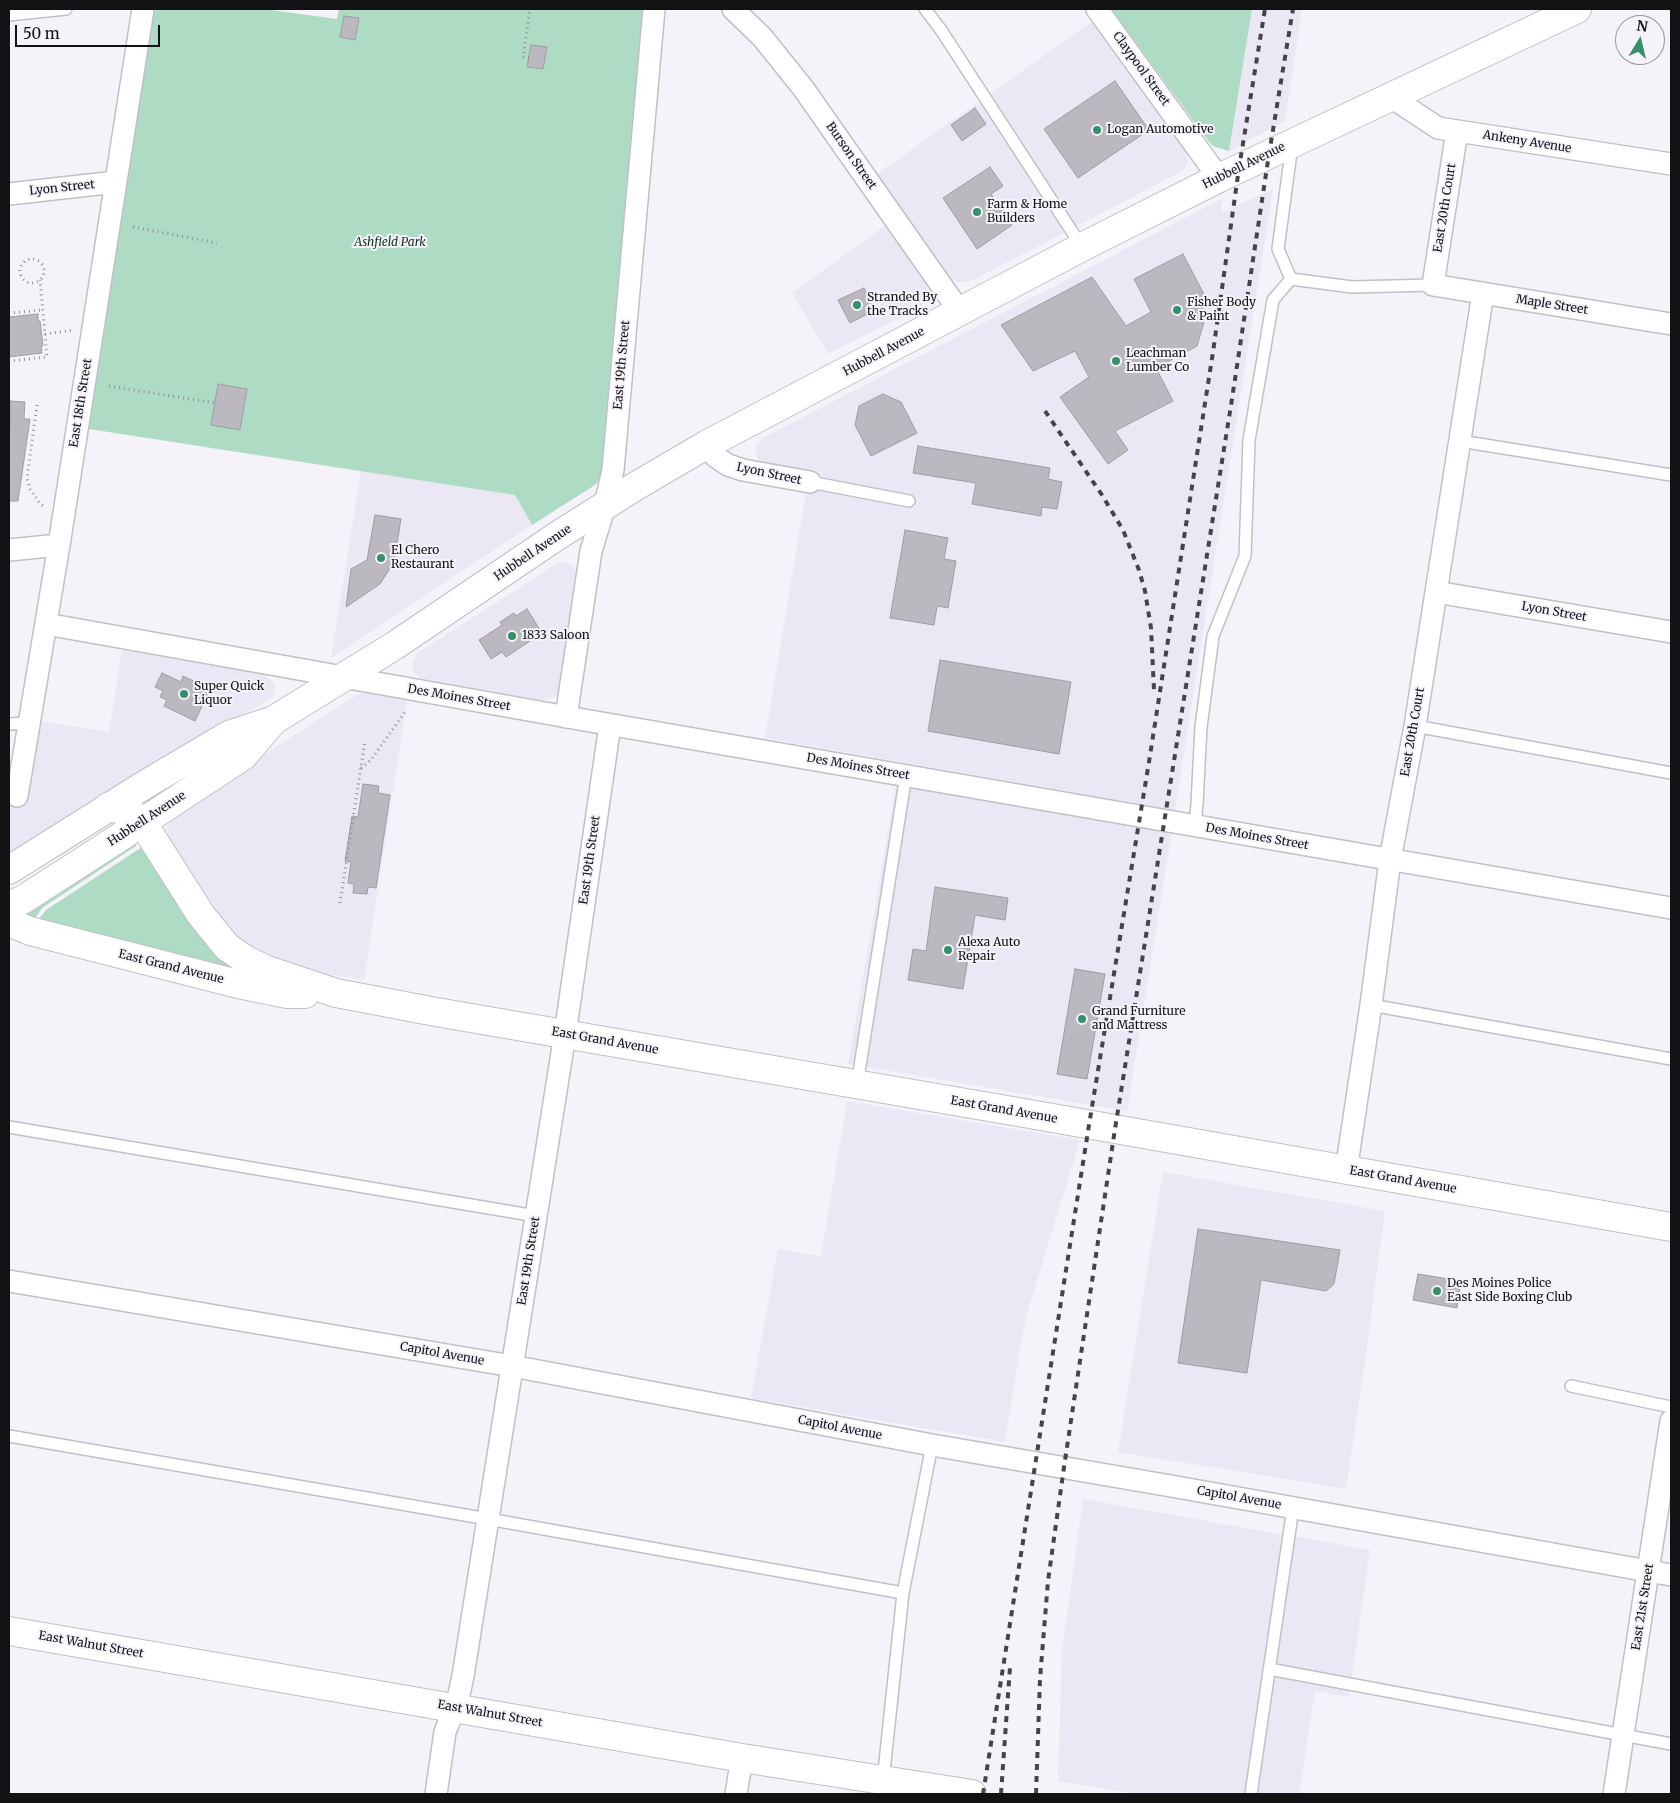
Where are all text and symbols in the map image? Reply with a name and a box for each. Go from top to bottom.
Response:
scale bar [18,15,162,47]
north arrow [1615,15,1665,65]
text: N [1635,16,1649,36]
text: 50 m [23,24,60,43]
street label: Claypool Street [1109,29,1173,109]
street label: Burson Street [823,120,879,192]
place label: Logan Automotive [1107,123,1214,137]
marker: Logan Automotive [1091,124,1103,136]
street label: Ankeny Avenue [1482,128,1572,156]
street label: Hubbell Avenue [1200,140,1288,192]
street label: East 20th Court [1431,162,1459,254]
street label: Lyon Street [29,177,95,199]
place label: Farm & Home Builders [987,198,1067,226]
marker: Farm & Home Builders [971,206,983,218]
park label: Ashfield Park [354,236,426,250]
place label: Stranded By the Tracks [867,291,937,319]
street label: Maple Street [1515,292,1589,318]
place label: Fisher Body & Paint [1187,296,1256,324]
marker: Stranded By the Tracks [851,299,863,311]
marker: Fisher Body & Paint [1171,304,1183,316]
street label: East 19th Street [611,320,633,410]
street label: Hubbell Avenue [841,325,927,379]
place label: Leachman Lumber Co [1126,347,1189,375]
marker: Leachman Lumber Co [1110,355,1122,367]
street label: East 18th Street [67,358,95,448]
street label: Lyon Street [735,460,803,488]
street label: Hubbell Avenue [492,522,574,584]
place label: El Chero Restaurant [391,544,454,572]
marker: El Chero Restaurant [375,552,387,564]
street label: Lyon Street [1520,599,1588,625]
place label: 1833 Saloon [522,629,590,643]
marker: 1833 Saloon [506,630,518,642]
place label: Super Quick Liquor [194,680,264,708]
street label: Des Moines Street [406,682,512,714]
street label: East 20th Court [1398,686,1428,778]
marker: Super Quick Liquor [178,688,190,700]
street label: Des Moines Street [805,751,911,783]
street label: Hubbell Avenue [105,788,189,850]
street label: East 19th Street [577,815,603,905]
street label: Des Moines Street [1204,821,1310,853]
place label: Alexa Auto Repair [958,936,1020,964]
marker: Alexa Auto Repair [942,944,954,956]
street label: East Grand Avenue [117,947,225,987]
place label: Grand Furniture and Mattress [1092,1005,1185,1033]
marker: Grand Furniture and Mattress [1076,1013,1088,1025]
street label: East Grand Avenue [550,1025,660,1057]
street label: East Grand Avenue [949,1094,1059,1126]
street label: East Grand Avenue [1348,1164,1458,1196]
street label: East 19th Street [515,1216,543,1306]
place label: Des Moines Police East Side Boxing Club [1447,1277,1572,1305]
marker: Des Moines Police East Side Boxing Club [1431,1285,1443,1297]
street label: Capitol Avenue [399,1340,485,1368]
street label: Capitol Avenue [797,1413,883,1443]
street label: Capitol Avenue [1196,1484,1282,1512]
street label: East 21st Street [1629,1563,1657,1651]
street label: East Walnut Street [37,1629,145,1661]
street label: East Walnut Street [436,1698,544,1730]

